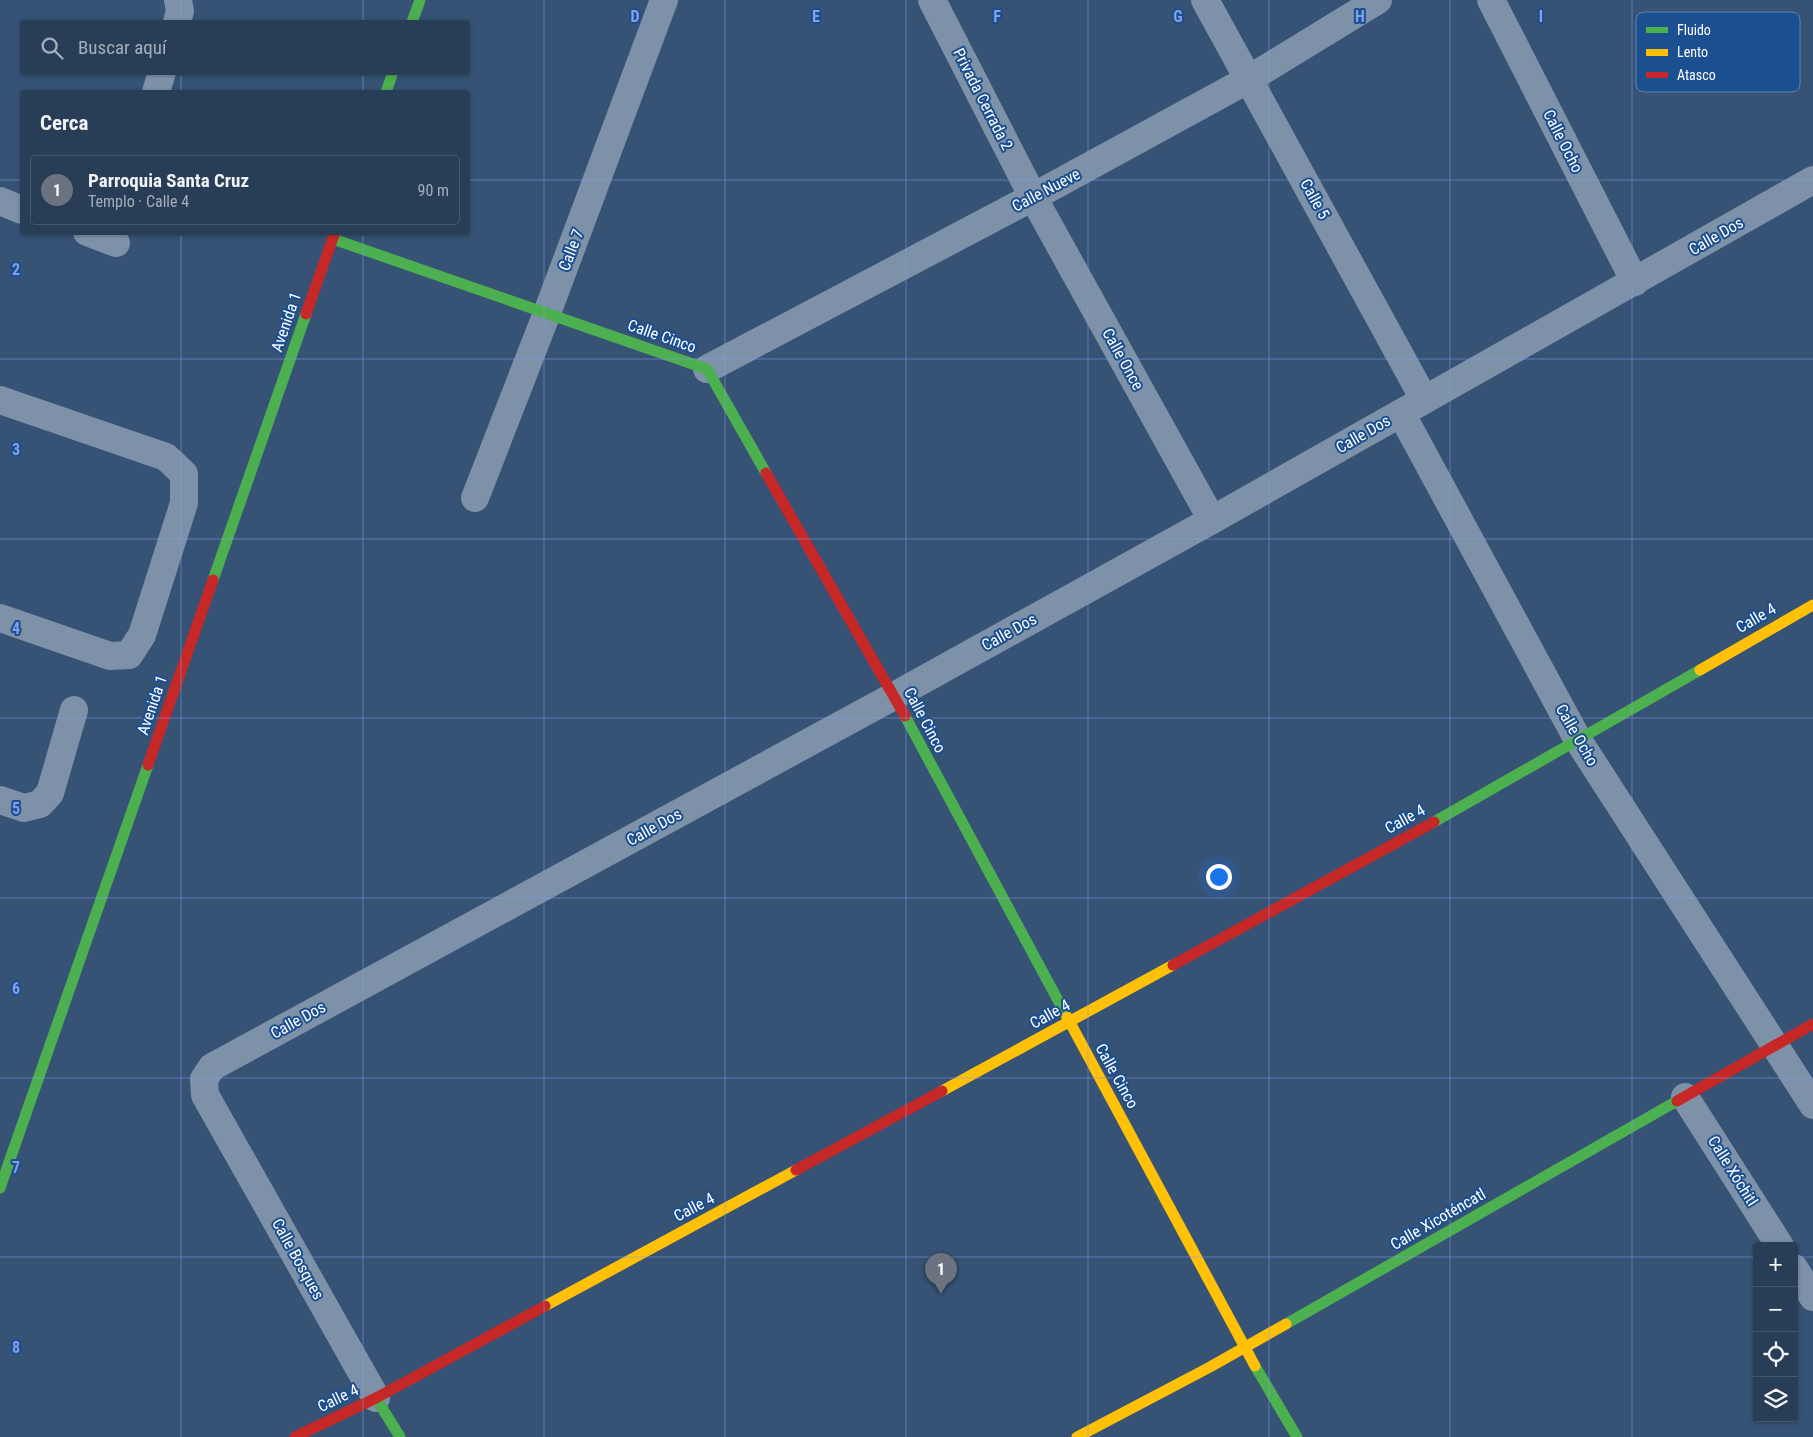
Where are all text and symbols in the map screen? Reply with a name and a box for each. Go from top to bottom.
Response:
text: D [630,7,640,26]
text: E [812,7,820,26]
text: F [993,7,1001,26]
text: G [1173,7,1183,26]
text: H [1355,7,1365,26]
text: I [1539,7,1543,26]
legend [1636,12,1800,92]
search box [20,20,470,75]
text: Fluido [1677,22,1711,38]
icon: search [38,34,66,62]
text: Buscar aquí [78,36,167,59]
text: Lento [1677,44,1708,60]
street label: Privada Cerrada 2 [949,45,1017,153]
text: Atasco [1677,67,1716,83]
street label: Calle Ocho [1539,106,1587,176]
text: Cerca [40,111,88,135]
street label: Calle Nueve [1009,164,1083,216]
text: Parroquia Santa Cruz [88,169,249,192]
street label: Calle 5 [1296,176,1334,223]
text: 1 [53,181,61,200]
text: 90 m [417,181,449,200]
text: Templo · Calle 4 [88,192,189,211]
street label: Calle Dos [1685,213,1747,259]
street label: Calle 7 [554,226,588,274]
text: 2 [12,260,20,279]
street label: Avenida 1 [267,290,305,354]
street label: Calle Cinco [625,315,699,357]
street label: Calle Once [1098,325,1148,393]
street label: Calle Dos [1332,411,1394,457]
text: 3 [12,440,20,459]
street label: Calle 4 [1733,599,1780,637]
street label: Calle Dos [978,609,1040,655]
text: 4 [12,619,20,638]
street label: Avenida 1 [133,673,171,737]
street label: Calle Cinco [900,684,950,756]
street label: Calle Ocho [1552,701,1602,769]
text: 5 [12,799,20,818]
street label: Calle 4 [1382,800,1429,838]
street label: Calle Dos [623,804,685,850]
your location [1206,864,1232,890]
text: 6 [12,979,20,998]
street label: Calle 4 [1027,995,1074,1033]
street label: Calle Dos [267,997,329,1043]
street label: Calle Cinco [1091,1040,1143,1112]
street label: Calle Xóchitl [1704,1132,1762,1210]
text: 7 [12,1158,20,1177]
street label: Calle Xicoténcatl [1387,1184,1489,1254]
street label: Calle 4 [670,1188,718,1226]
street label: Calle Bosques [268,1215,328,1303]
map controls [1753,1242,1798,1422]
button: + [1753,1242,1798,1287]
pin: 1 [925,1253,957,1294]
button: − [1753,1287,1798,1332]
button: locate [1753,1332,1798,1377]
text: 8 [12,1338,20,1357]
button: layers [1753,1377,1798,1422]
street label: Calle 4 [314,1380,362,1416]

